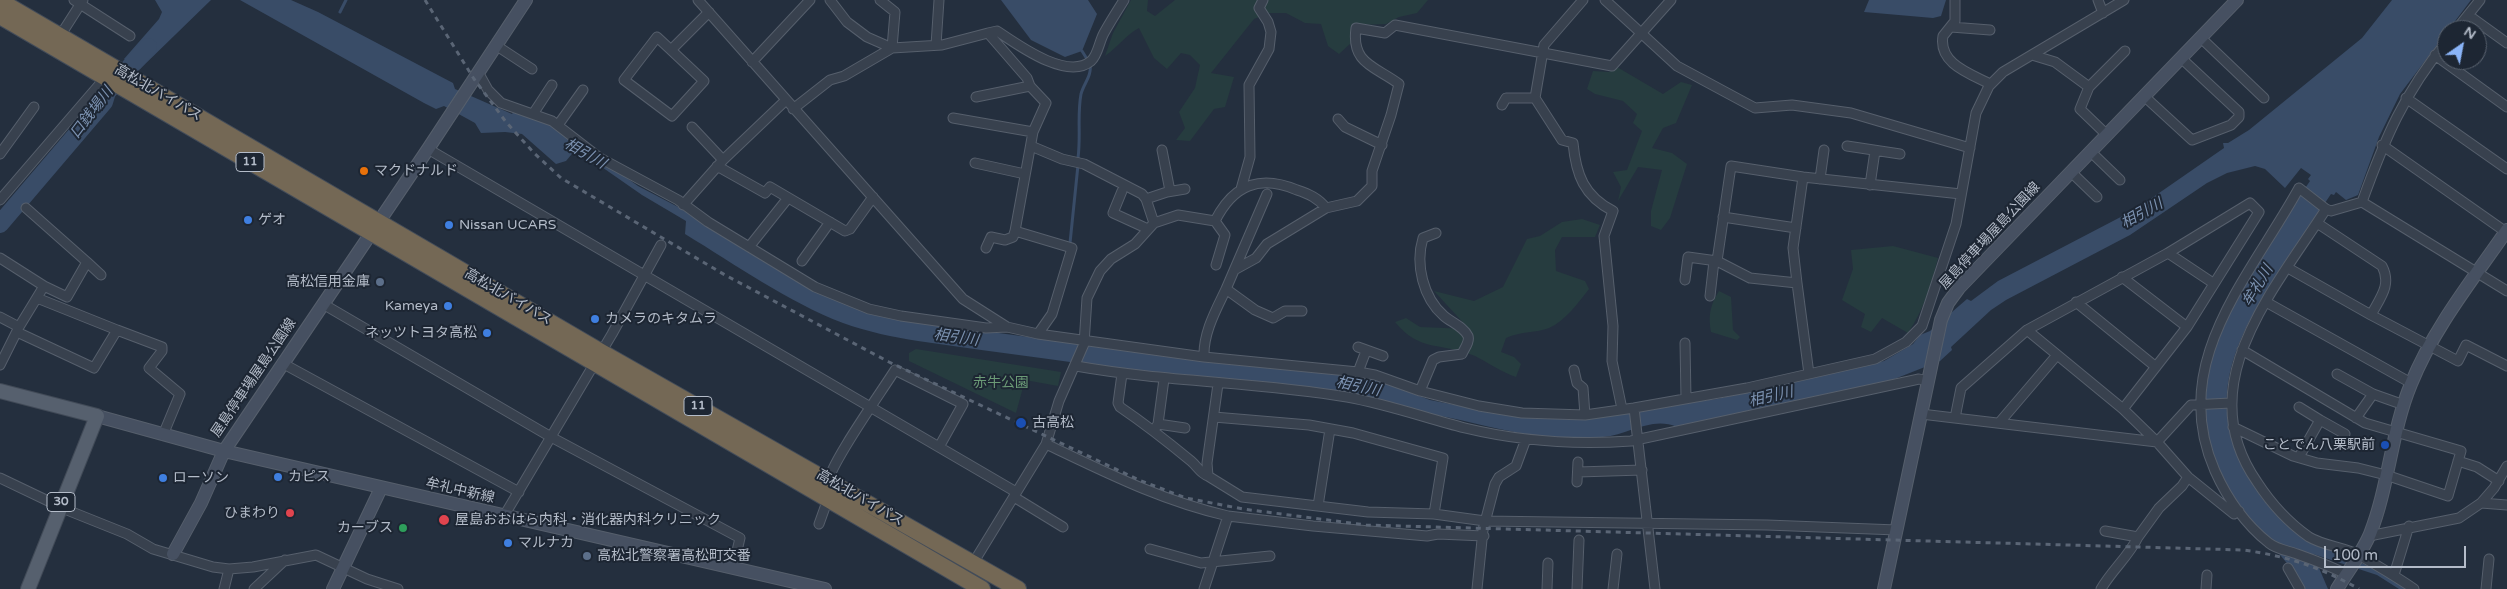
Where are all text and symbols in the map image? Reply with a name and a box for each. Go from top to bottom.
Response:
north arrow [2437,20,2487,70]
text: N [2461,23,2479,43]
street label: 高松北バイパス [111,61,205,125]
water label: 口銭場川 [67,84,117,142]
water label: 相引川 [561,135,609,173]
road number: 11 [236,152,264,172]
place label: マクドナルド [374,163,458,179]
marker: マクドナルド [358,165,370,177]
street label: 屋島停車場屋島公園線 [1936,179,2044,293]
water label: 相引川 [2118,195,2166,233]
place label: ゲオ [258,212,286,228]
marker: ゲオ [242,214,254,226]
place label: Nissan UCARS [459,217,556,233]
marker: Nissan UCARS [443,219,455,231]
water label: 牟礼川 [2239,262,2277,310]
street label: 高松北バイパス [461,265,555,329]
place label: 高松信用金庫 [286,274,370,290]
marker: 高松信用金庫 [374,276,386,288]
place label: Kameya [385,298,438,314]
marker: Kameya [442,300,454,312]
place label: カメラのキタムラ [605,311,717,327]
marker: カメラのキタムラ [589,313,601,325]
street label: 屋島停車場屋島公園線 [208,315,300,441]
place label: ネッツトヨタ高松 [365,325,477,341]
water label: 相引川 [932,326,980,350]
marker: ネッツトヨタ高松 [481,327,493,339]
water label: 相引川 [1334,374,1382,400]
park label: 赤牛公園 [973,375,1029,391]
water label: 相引川 [1747,383,1795,411]
road number: 11 [684,396,712,416]
place label: 古高松 [1032,415,1074,431]
marker: 古高松 [1014,416,1028,430]
place label: ことでん八栗駅前 [2263,437,2375,453]
marker: ことでん八栗駅前 [2379,439,2391,451]
street label: 高松北バイパス [813,466,907,530]
place label: カピス [288,469,330,485]
place label: ローソン [173,470,229,486]
marker: カピス [272,471,284,483]
marker: ローソン [157,472,169,484]
street label: 牟礼中新線 [424,475,496,507]
road number: 30 [47,492,75,512]
place label: ひまわり [224,505,280,521]
marker: ひまわり [284,507,296,519]
place label: 屋島おおはら内科・消化器内科クリニック [455,512,721,528]
marker: 屋島おおはら内科・消化器内科クリニック [437,513,451,527]
place label: カーブス [337,520,393,536]
marker: カーブス [397,522,409,534]
place label: マルナカ [518,535,574,551]
scale bar [2327,536,2470,568]
marker: マルナカ [502,537,514,549]
text: 100 m [2332,546,2378,564]
place label: 高松北警察署高松町交番 [597,548,751,564]
marker: 高松北警察署高松町交番 [581,550,593,562]

